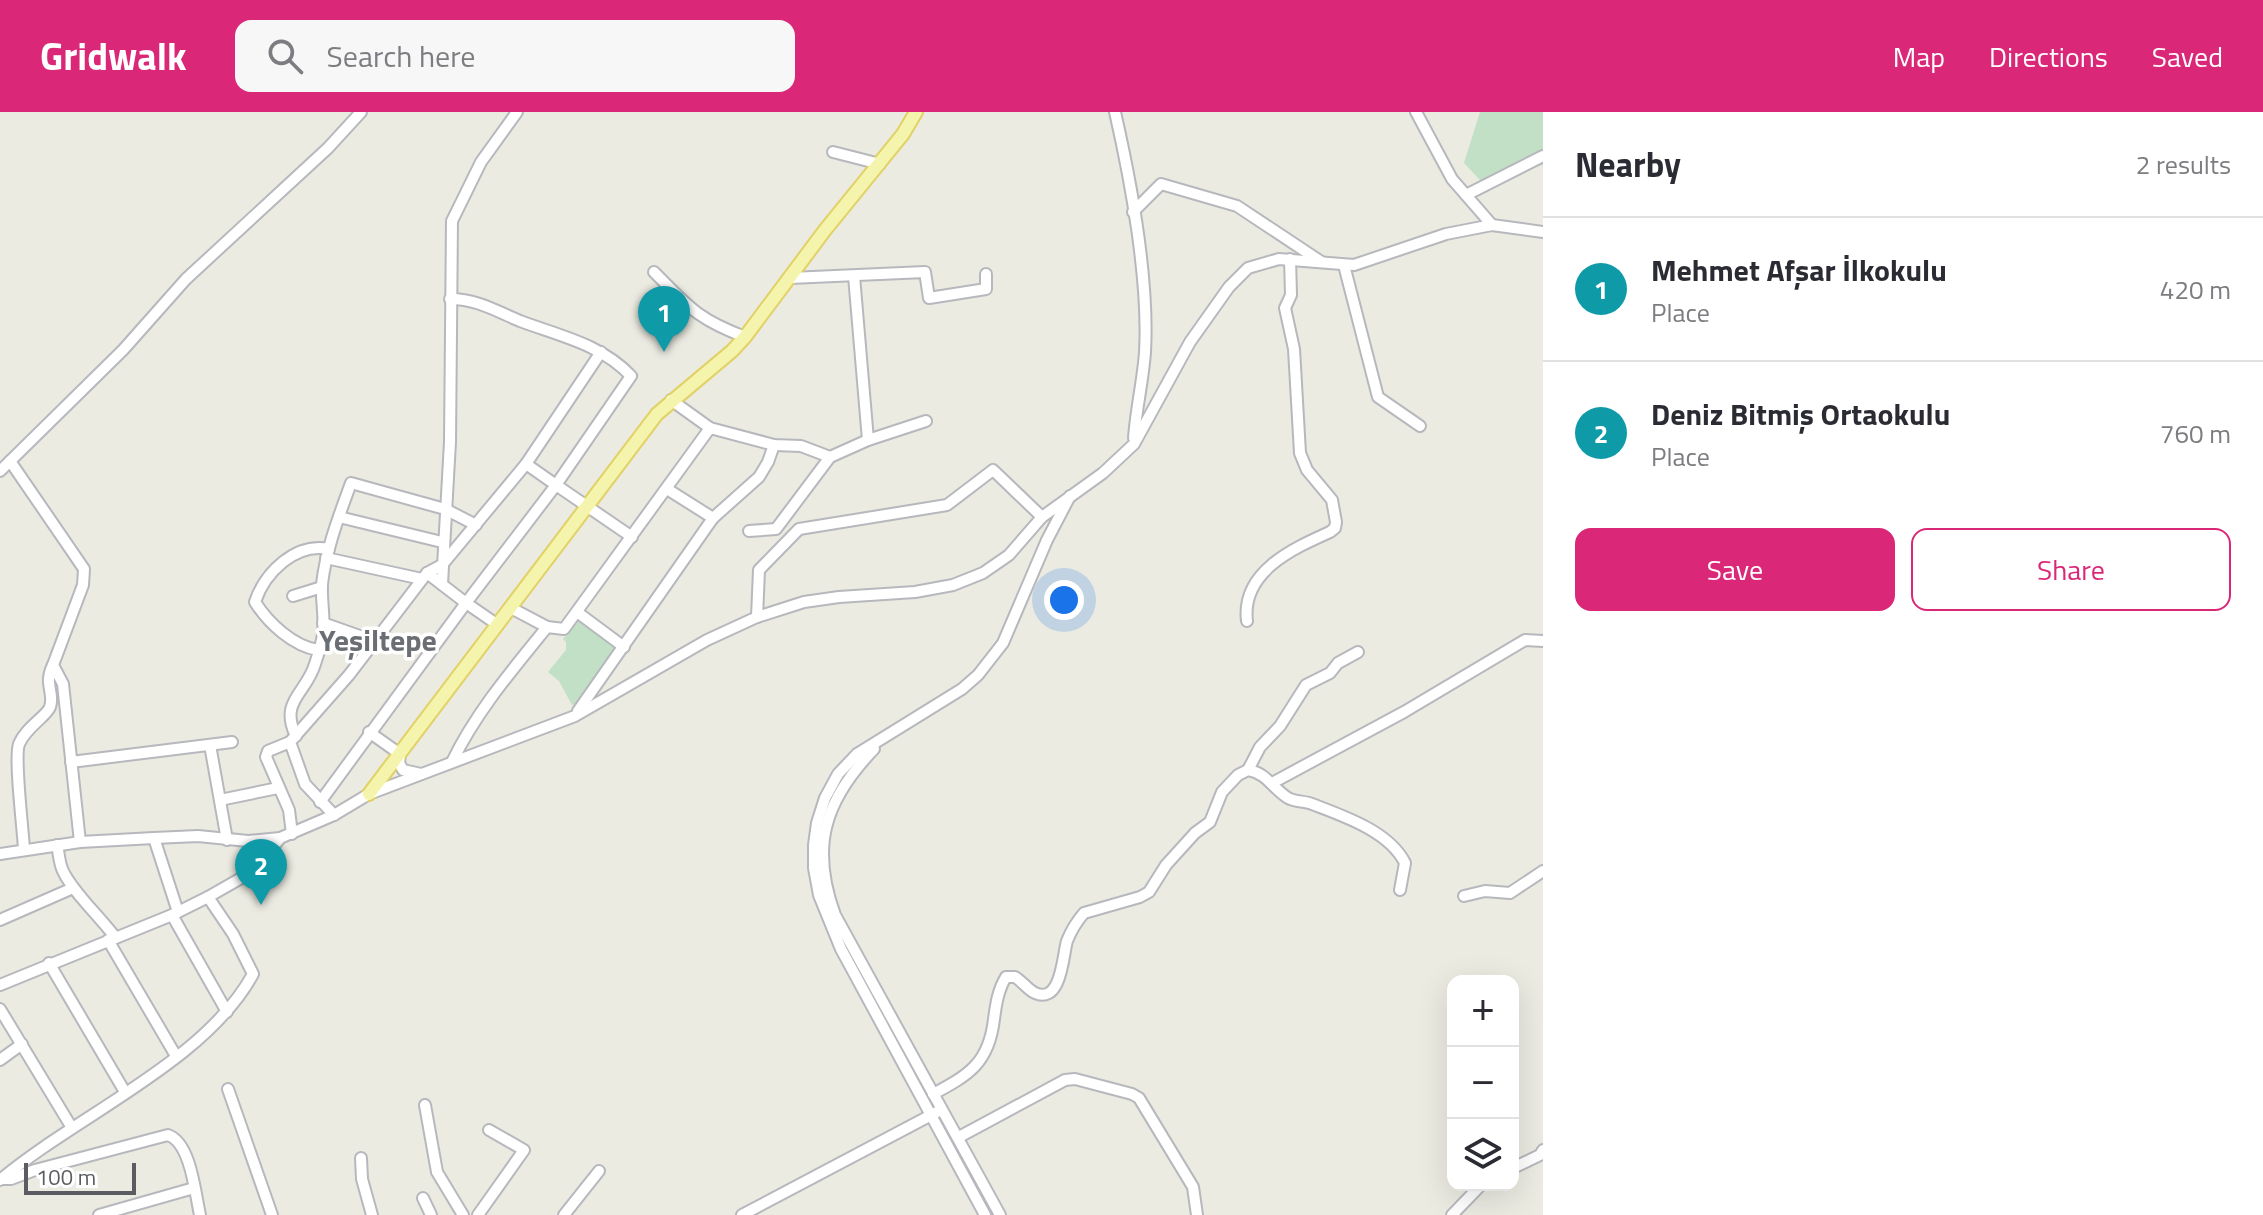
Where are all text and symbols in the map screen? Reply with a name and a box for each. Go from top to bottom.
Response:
search box [235,20,795,92]
text: Gridwalk [40,27,187,85]
text: Search here [327,33,475,79]
icon: search [263,34,307,78]
text: Map [1893,35,1945,78]
text: Directions [1989,35,2108,78]
text: Saved [2152,35,2223,78]
text: Nearby [1575,138,1681,190]
text: 2 results [2136,145,2231,184]
text: Mehmet Afşar İlkokulu [1651,247,1947,293]
text: 1 [1594,270,1608,309]
text: 420 m [2160,270,2231,309]
pin: 1 [638,286,690,352]
text: Place [1651,293,1710,332]
text: Deniz Bitmiş Ortaokulu [1651,391,1950,437]
text: 2 [1594,414,1608,453]
text: 760 m [2160,414,2231,453]
text: Place [1651,437,1710,476]
button: Save [1575,528,1895,611]
button: Share [1911,528,2231,611]
your location [1044,580,1084,620]
district label: Yeşiltepe [319,617,437,663]
pin: 2 [235,839,287,905]
map controls [1447,975,1519,1191]
button: + [1447,975,1519,1047]
button: − [1447,1047,1519,1119]
button: layers [1447,1119,1519,1191]
scale bar [24,1159,136,1195]
text: 100 m [36,1160,96,1194]

